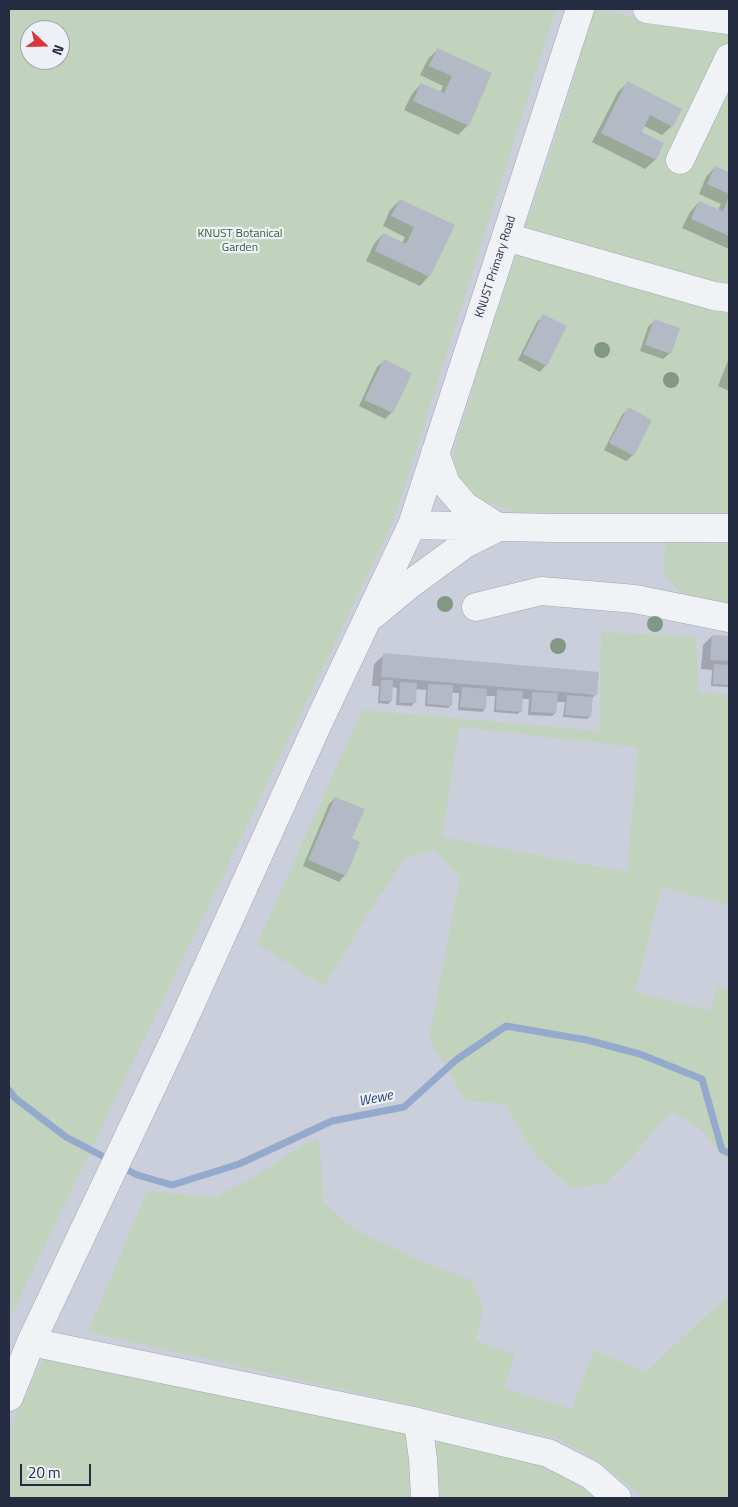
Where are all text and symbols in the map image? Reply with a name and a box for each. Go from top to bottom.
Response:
north arrow [20,20,70,70]
text: N [47,42,70,58]
street label: KNUST Primary Road [473,214,519,320]
park label: KNUST Botanical Garden [197,227,283,255]
water label: Wewe [358,1087,394,1111]
scale bar [22,1454,94,1486]
text: 20 m [28,1461,61,1484]

